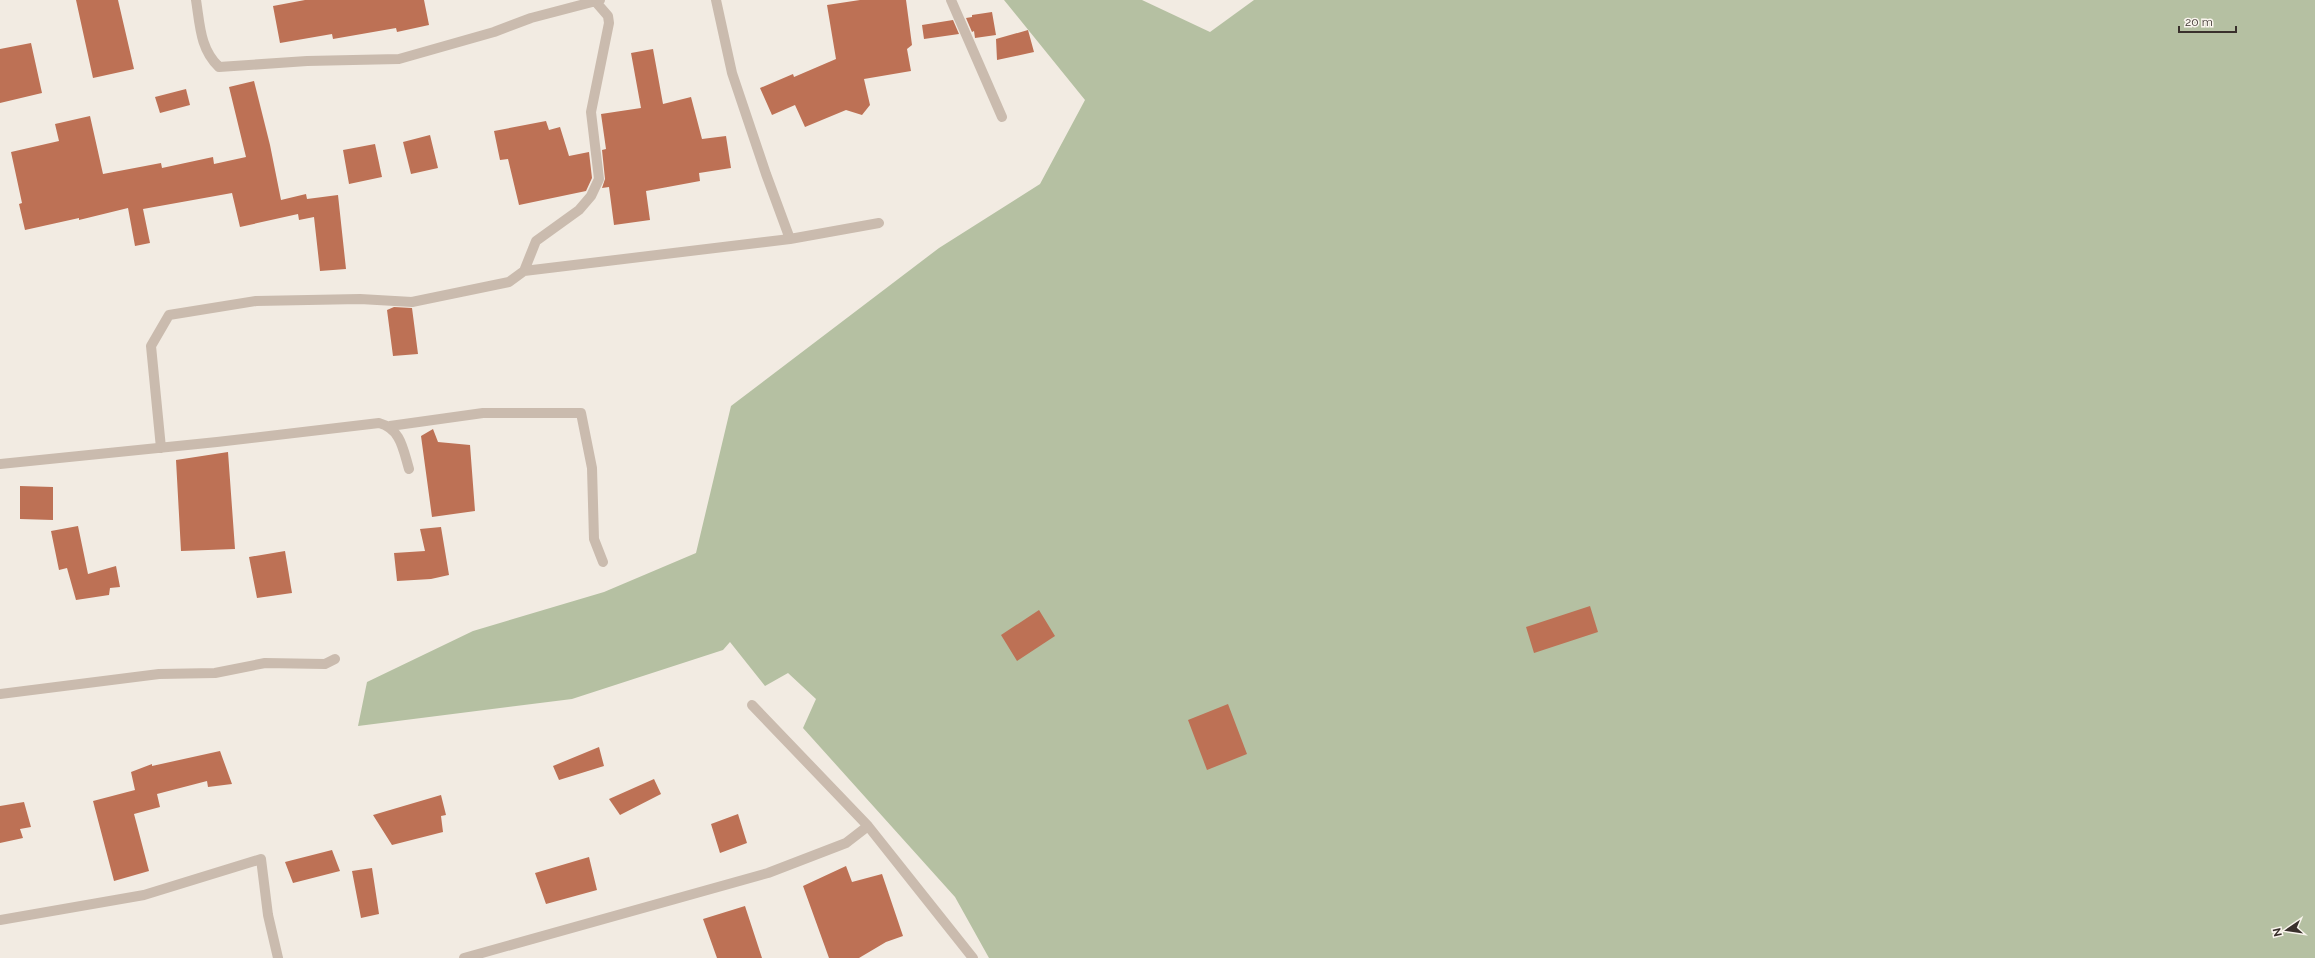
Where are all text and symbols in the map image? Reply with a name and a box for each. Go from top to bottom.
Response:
scale bar [2179,8,2236,34]
text: 20 m [2185,15,2213,29]
north arrow [2267,910,2307,950]
text: N [2270,927,2285,938]

